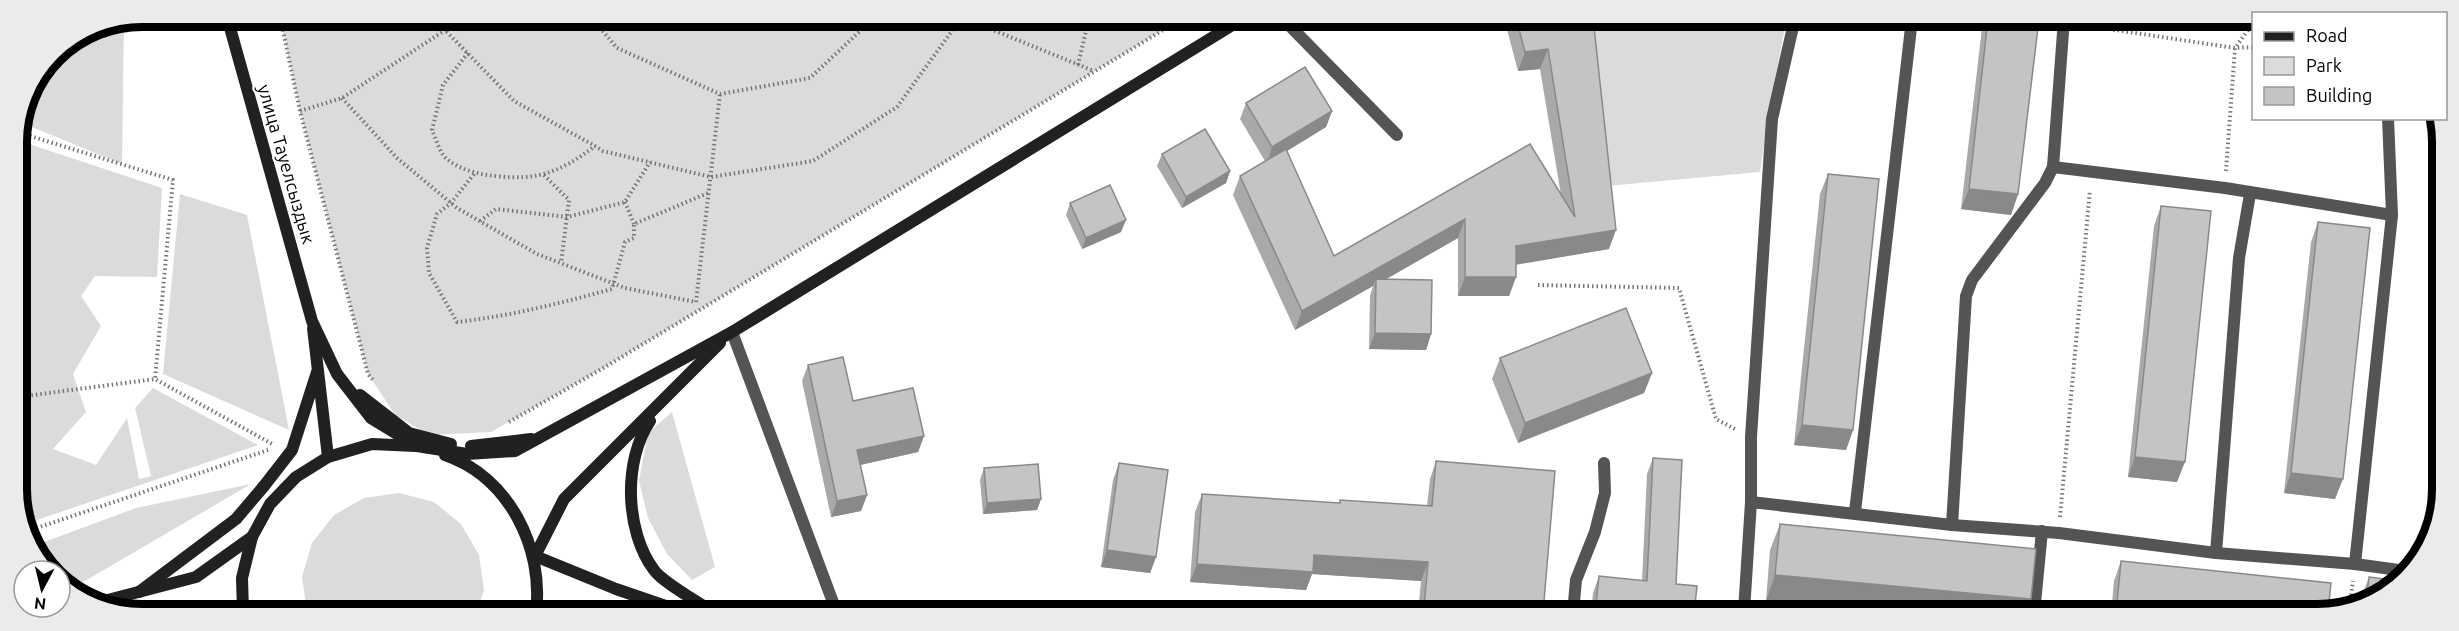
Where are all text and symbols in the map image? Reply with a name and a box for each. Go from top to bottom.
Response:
legend [2252,12,2447,120]
text: Road [2306,25,2348,45]
text: Park [2306,55,2342,75]
street label: улица Тауелсыздык [255,82,319,246]
text: Building [2306,85,2372,105]
north arrow [12,559,72,619]
text: N [33,594,47,614]

